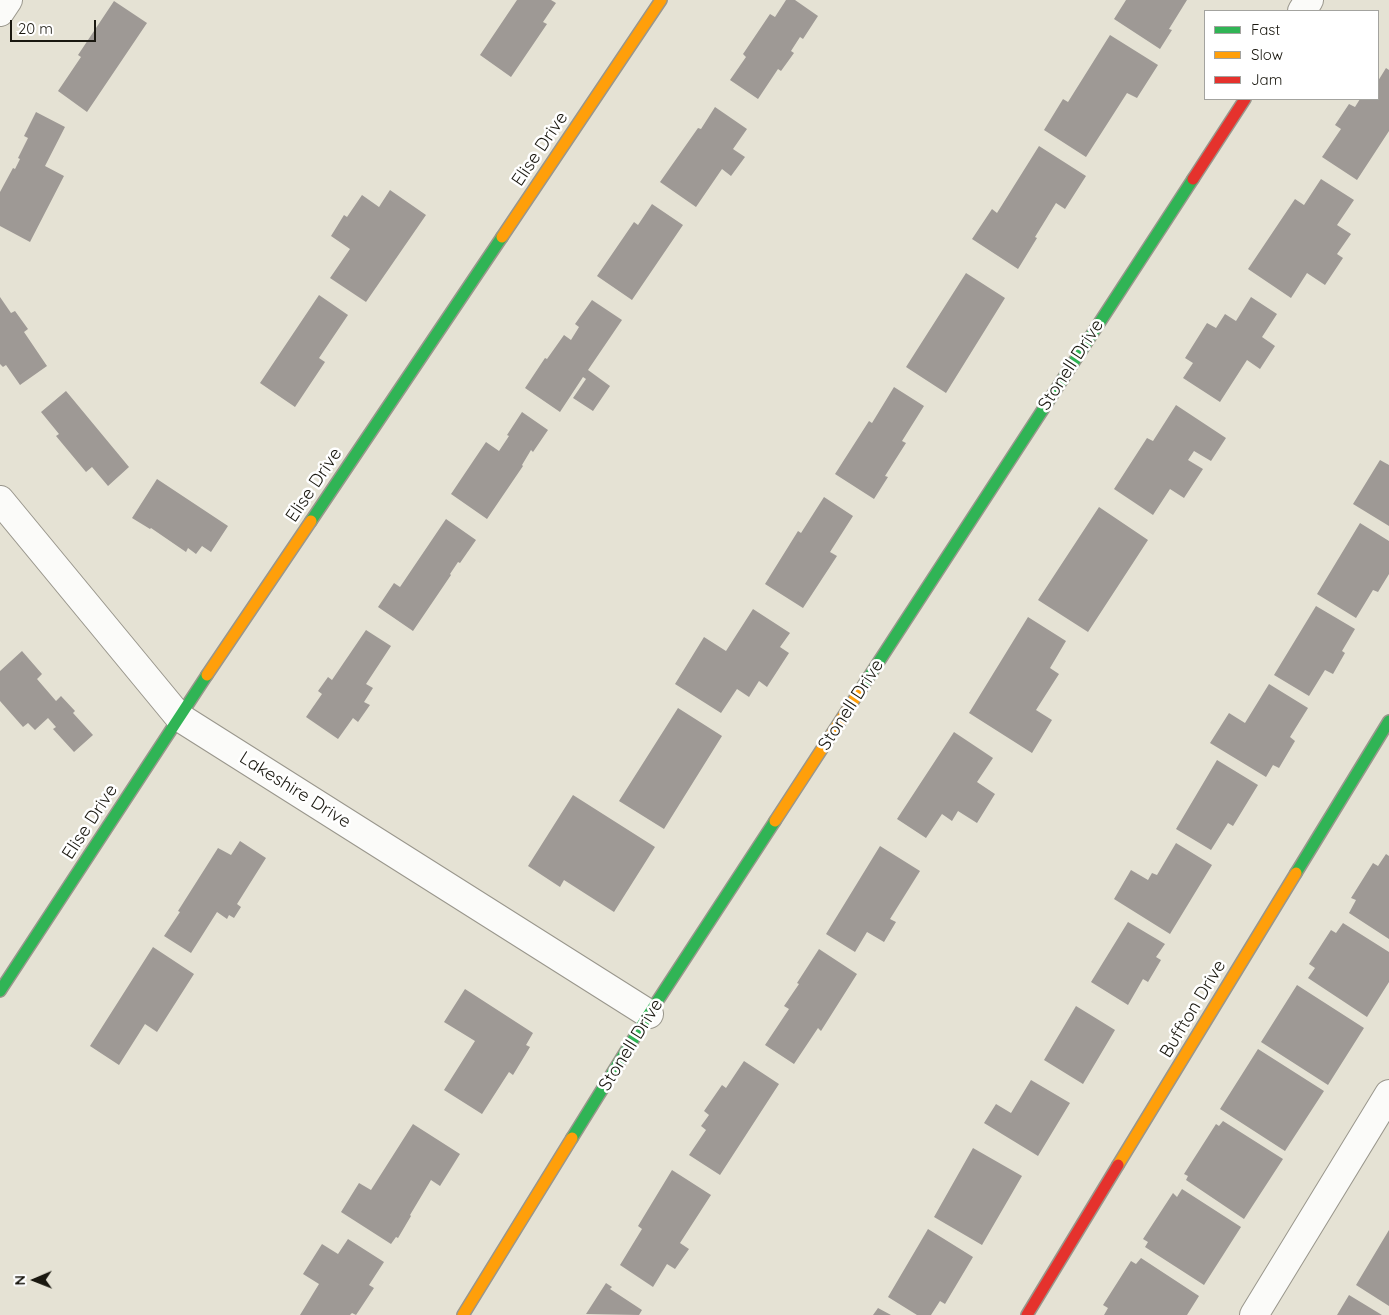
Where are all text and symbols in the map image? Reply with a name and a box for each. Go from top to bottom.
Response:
scale bar [12,10,99,42]
legend [1204,10,1379,100]
text: 20 m [18,19,53,38]
text: Fast [1251,20,1280,39]
text: Slow [1251,45,1283,64]
text: Jam [1251,70,1282,89]
street label: Elise Drive [507,108,573,190]
street label: Stonell Drive [1034,315,1108,415]
street label: Elise Drive [281,444,347,526]
street label: Stonell Drive [814,655,888,755]
street label: Lakeshire Drive [235,747,355,833]
street label: Elise Drive [58,780,122,864]
street label: Buffton Drive [1155,956,1231,1062]
street label: Stonell Drive [594,995,668,1095]
north arrow [10,1255,60,1305]
text: N [11,1275,29,1286]

